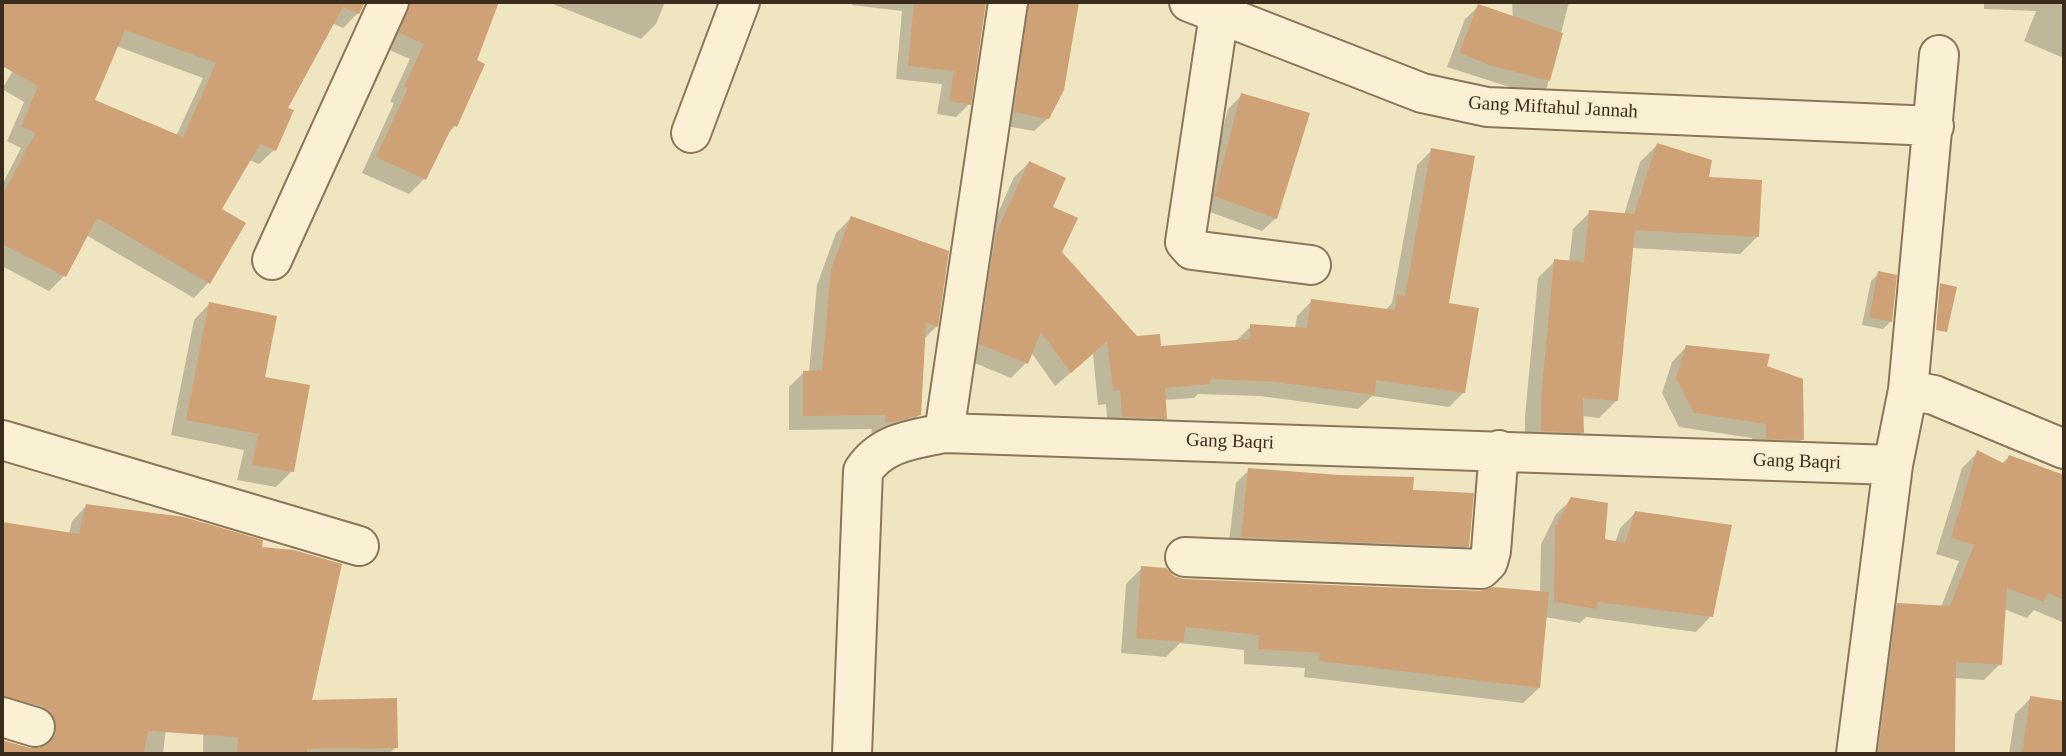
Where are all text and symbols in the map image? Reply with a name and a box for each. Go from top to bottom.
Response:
street label: Gang Miftahul Jannah [1468,92,1638,124]
street label: Gang Baqri [1186,429,1274,455]
street label: Gang Baqri [1753,449,1841,475]

